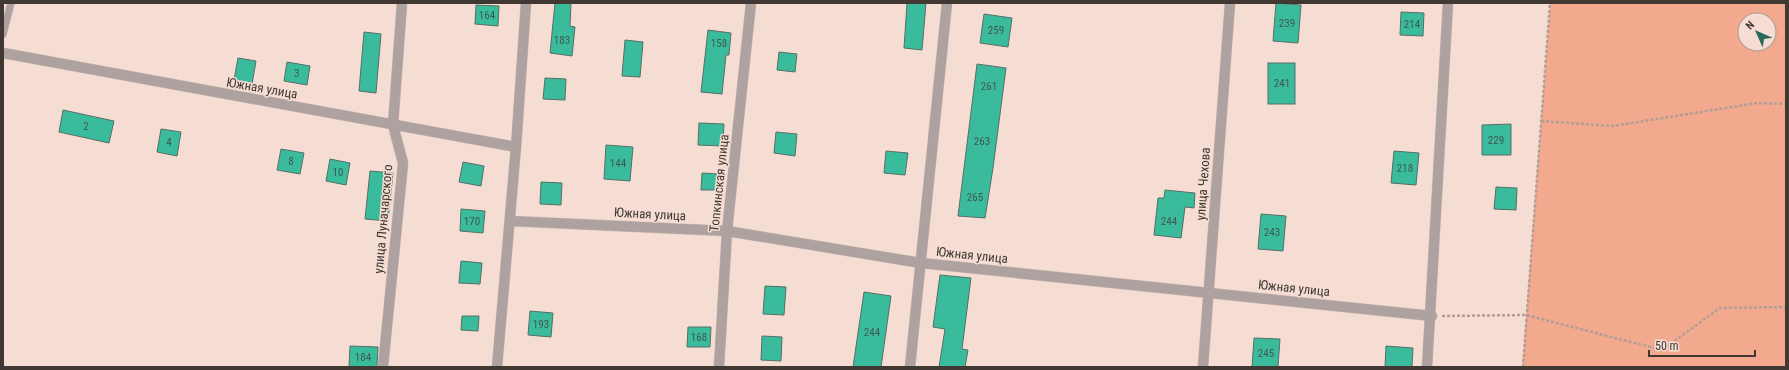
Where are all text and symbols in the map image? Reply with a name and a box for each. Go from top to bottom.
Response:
house number: 164 [479,9,496,22]
north arrow [1737,12,1777,52]
house number: 239 [1279,17,1295,30]
house number: 214 [1404,18,1421,31]
text: N [1743,18,1757,32]
house number: 259 [988,24,1004,37]
house number: 183 [554,34,570,47]
house number: 158 [711,37,727,50]
house number: 3 [294,67,300,80]
street label: Южная улица [225,74,299,102]
house number: 241 [1274,77,1290,90]
house number: 261 [981,80,997,93]
house number: 2 [83,120,89,133]
street label: Топкинская улица [706,134,732,232]
house number: 229 [1488,134,1504,147]
house number: 263 [974,135,990,148]
house number: 4 [166,136,172,149]
street label: улица Чехова [1193,147,1213,221]
house number: 8 [288,155,294,168]
house number: 144 [610,157,627,170]
house number: 218 [1397,162,1413,175]
street label: улица Луначарского [371,164,395,274]
house number: 10 [333,166,343,179]
house number: 265 [967,191,983,204]
street label: Южная улица [614,205,686,223]
house number: 170 [464,215,480,228]
house number: 244 [1161,215,1178,228]
house number: 243 [1264,226,1280,239]
street label: Южная улица [935,244,1009,266]
street label: Южная улица [1257,277,1331,299]
house number: 193 [533,318,549,331]
house number: 244 [864,326,881,339]
house number: 168 [691,331,707,344]
scale bar [1649,332,1755,358]
text: 50 m [1655,339,1679,353]
house number: 245 [1258,347,1274,360]
house number: 184 [355,351,372,364]

